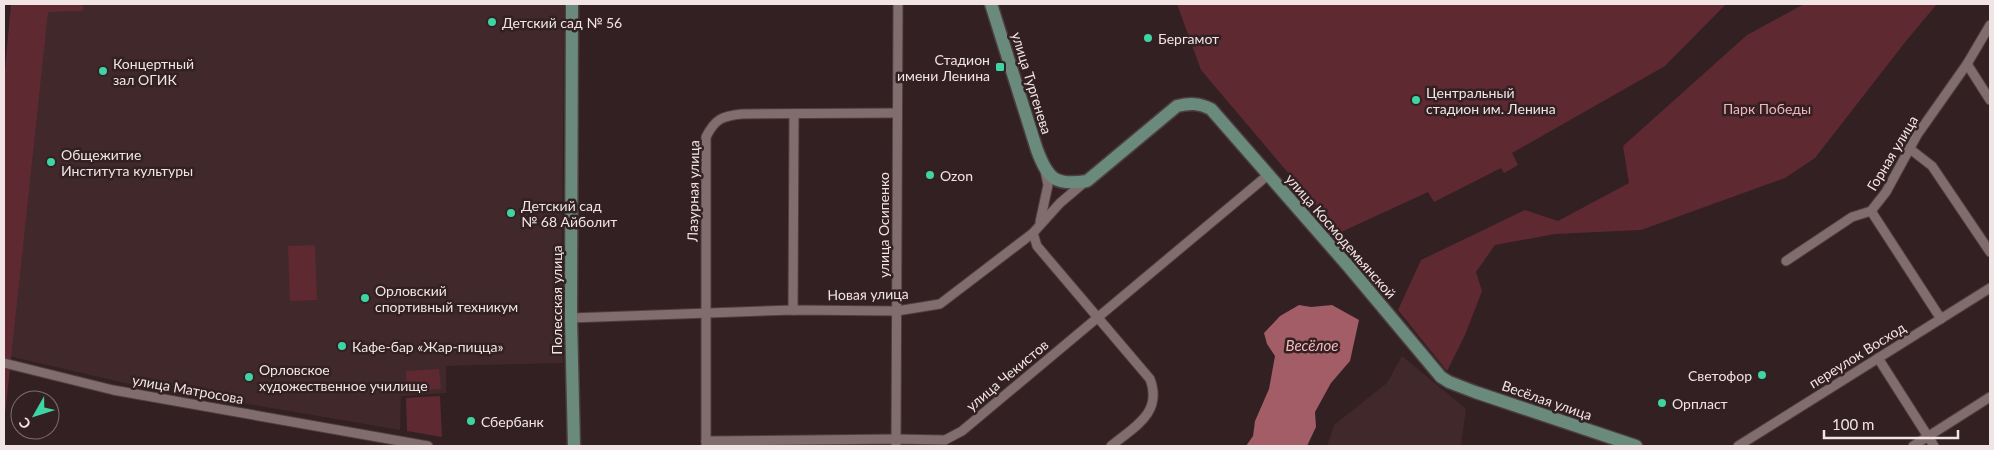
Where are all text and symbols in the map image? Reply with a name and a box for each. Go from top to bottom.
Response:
place label: Детский сад № 56 [502,14,622,31]
marker: Детский сад № 56 [486,16,498,28]
street label: улица Тургенева [1008,30,1056,136]
place label: Бергамот [1158,30,1219,47]
marker: Бергамот [1142,32,1154,44]
place label: Стадион имени Ленина [897,51,990,84]
place label: Концертный зал ОГИК [113,55,194,88]
marker: Стадион имени Ленина [994,61,1006,73]
marker: Концертный зал ОГИК [97,65,109,77]
place label: Центральный стадион им. Ленина [1426,84,1556,117]
marker: Центральный стадион им. Ленина [1410,94,1422,106]
park label: Парк Победы [1723,100,1811,117]
street label: Горная улица [1863,112,1921,194]
street label: Лазурная улица [684,140,702,243]
place label: Общежитие Института культуры [61,146,193,179]
marker: Общежитие Института культуры [45,156,57,168]
place label: Ozon [940,167,973,184]
marker: Ozon [924,169,936,181]
street label: улица Космодемьянской [1282,170,1400,302]
street label: улица Осипенко [875,172,892,278]
place label: Детский сад № 68 Айболит [521,197,617,230]
marker: Детский сад № 68 Айболит [505,207,517,219]
street label: Полесская улица [548,245,565,355]
place label: Орловский спортивный техникум [375,282,518,315]
street label: Новая улица [827,285,909,303]
marker: Орловский спортивный техникум [359,292,371,304]
street label: переулок Восход [1806,318,1909,391]
street label: улица Чекистов [962,336,1052,414]
water label: Весёлое [1286,336,1338,354]
place label: Кафе-бар «Жар-пицца» [352,338,504,355]
marker: Кафе-бар «Жар-пицца» [336,340,348,352]
place label: Орловское художественное училище [259,361,428,394]
place label: Светофор [1688,367,1752,384]
marker: Светофор [1756,369,1768,381]
street label: улица Матросова [131,371,245,407]
marker: Орловское художественное училище [243,371,255,383]
street label: Весёлая улица [1500,377,1594,423]
north arrow [10,390,60,440]
place label: Орпласт [1672,395,1728,412]
marker: Орпласт [1656,397,1668,409]
scale bar [1824,408,1958,440]
place label: Сбербанк [481,413,545,430]
text: С [15,414,34,432]
marker: Сбербанк [465,415,477,427]
text: 100 m [1832,415,1874,433]

